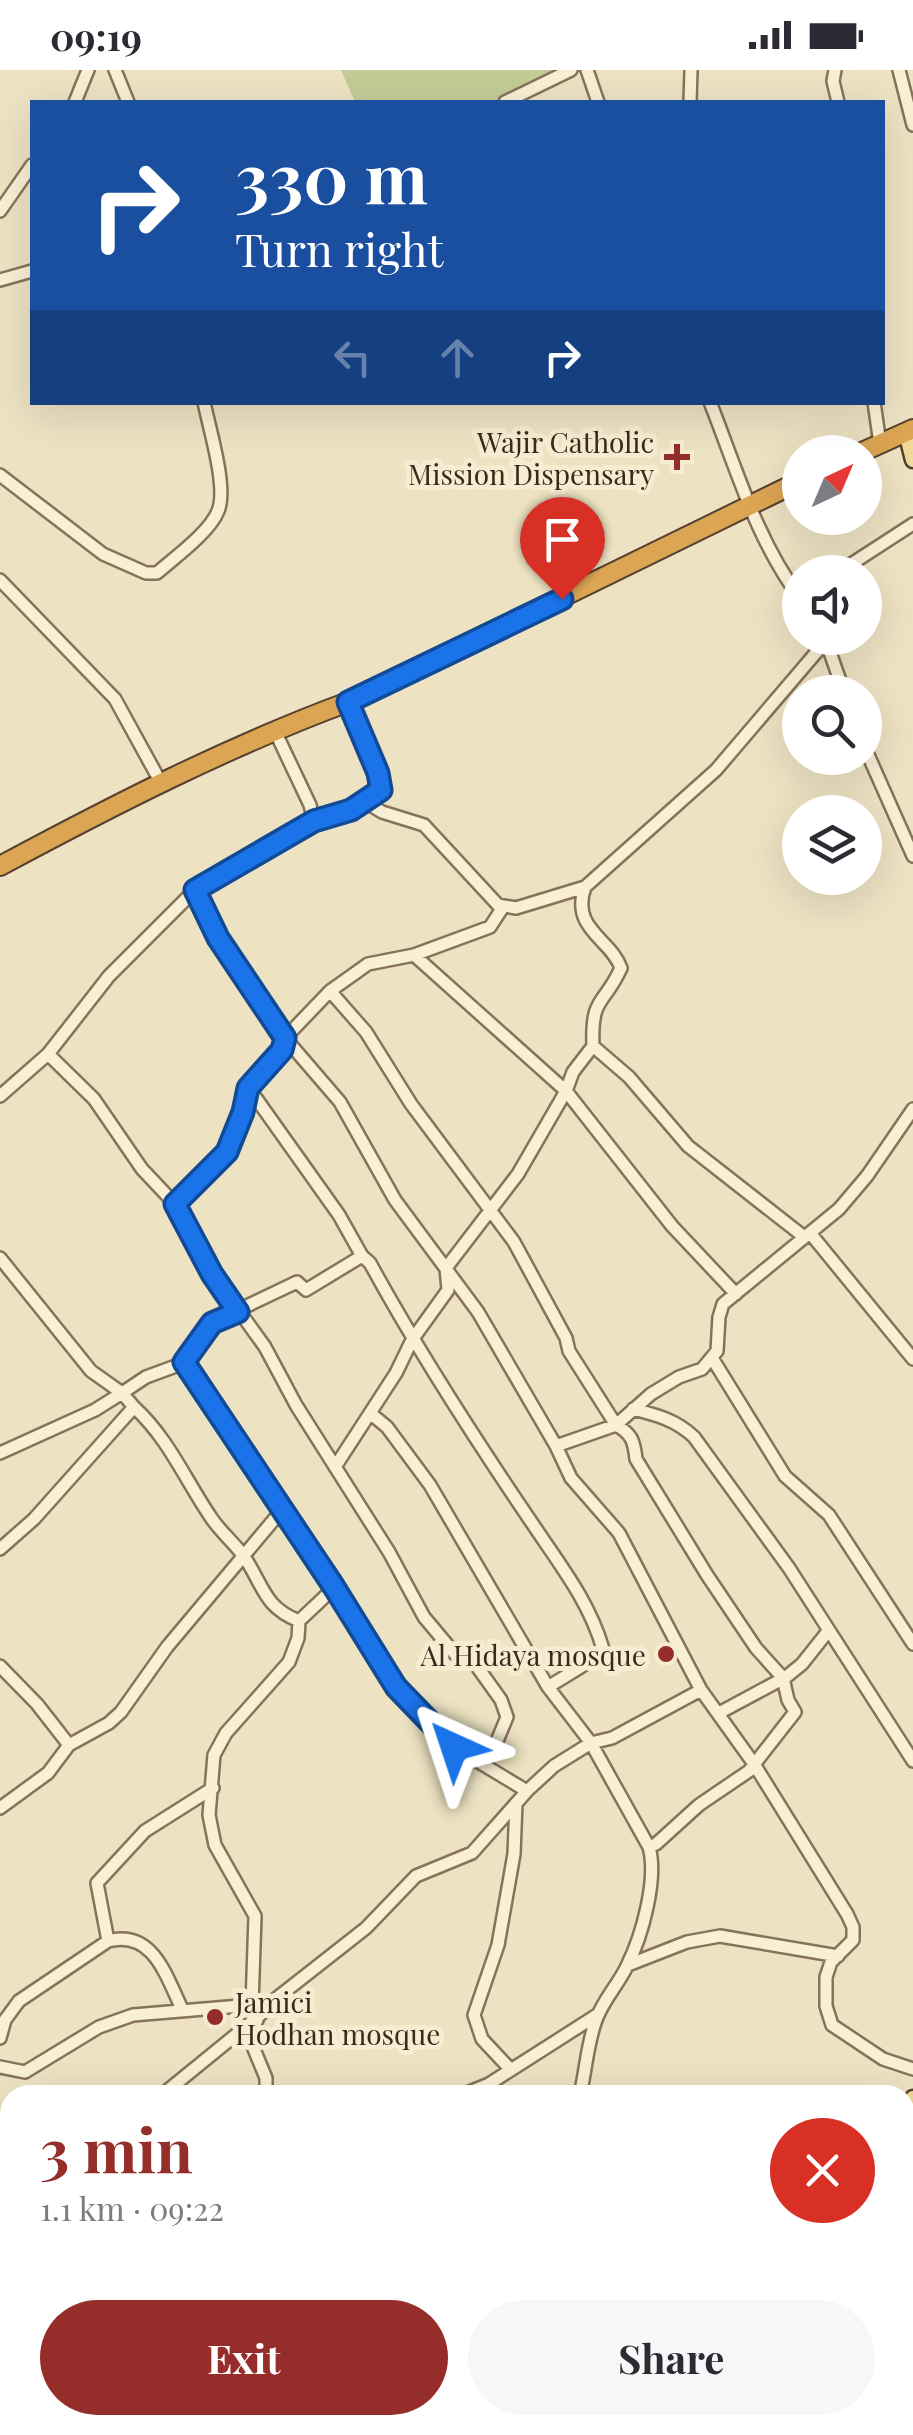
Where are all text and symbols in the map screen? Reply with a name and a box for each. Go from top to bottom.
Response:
text: 09:19 [50,10,142,61]
text: 330 m [235,128,428,222]
icon: right [70,140,200,270]
text: Turn right [235,218,443,278]
icon: left [325,330,380,385]
icon: ahead [430,330,485,385]
icon: right [535,330,590,385]
place label: Wajir Catholic Mission Dispensary [408,423,654,492]
north arrow [782,435,882,535]
map controls [782,435,882,895]
marker: Wajir Catholic Mission Dispensary [664,444,690,470]
pin [520,497,605,600]
icon: arrive [535,512,590,567]
button: sound [782,555,882,655]
button: search [782,675,882,775]
button: layers [782,795,882,895]
place label: Al Hidaya mosque [419,1636,646,1673]
marker: Al Hidaya mosque [655,1643,677,1665]
position arrow [402,1695,506,1799]
place label: Jamici Hodhan mosque [234,1983,440,2052]
marker: Jamici Hodhan mosque [204,2006,226,2028]
text: 3 min [40,2108,193,2188]
button: close [770,2118,875,2223]
text: 1.1 km · 09:22 [40,2186,224,2229]
button: Exit [40,2300,448,2415]
button: Share [468,2300,875,2415]

